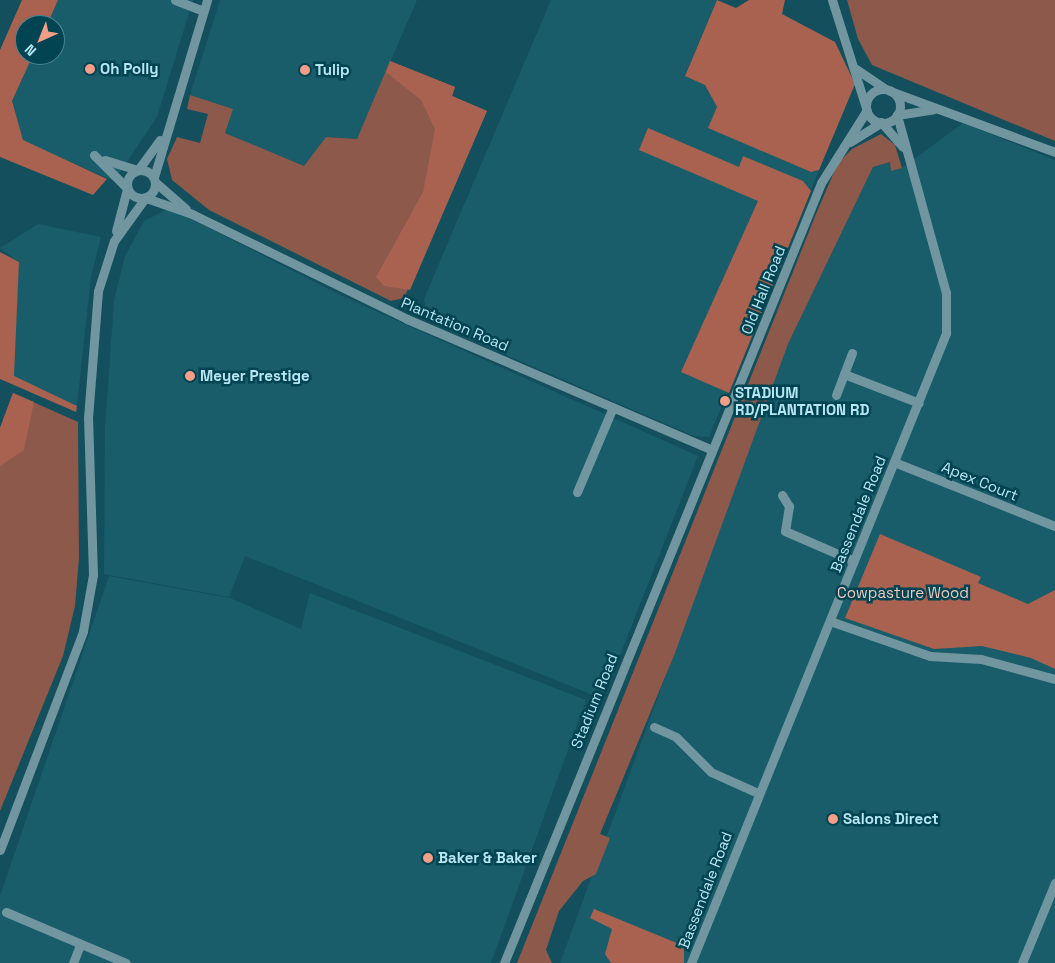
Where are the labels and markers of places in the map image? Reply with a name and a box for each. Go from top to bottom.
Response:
place label: Oh Polly [100,60,158,78]
place label: Tulip [315,61,350,79]
marker: Oh Polly [84,63,96,75]
marker: Tulip [299,64,311,76]
place label: Meyer Prestige [200,367,310,385]
marker: Meyer Prestige [184,370,196,382]
place label: STADIUM RD/PLANTATION RD [735,383,869,418]
marker: STADIUM RD/PLANTATION RD [719,395,731,407]
place label: Salons Direct [843,810,939,828]
marker: Salons Direct [827,813,839,825]
place label: Baker & Baker [438,849,537,867]
marker: Baker & Baker [422,852,434,864]

